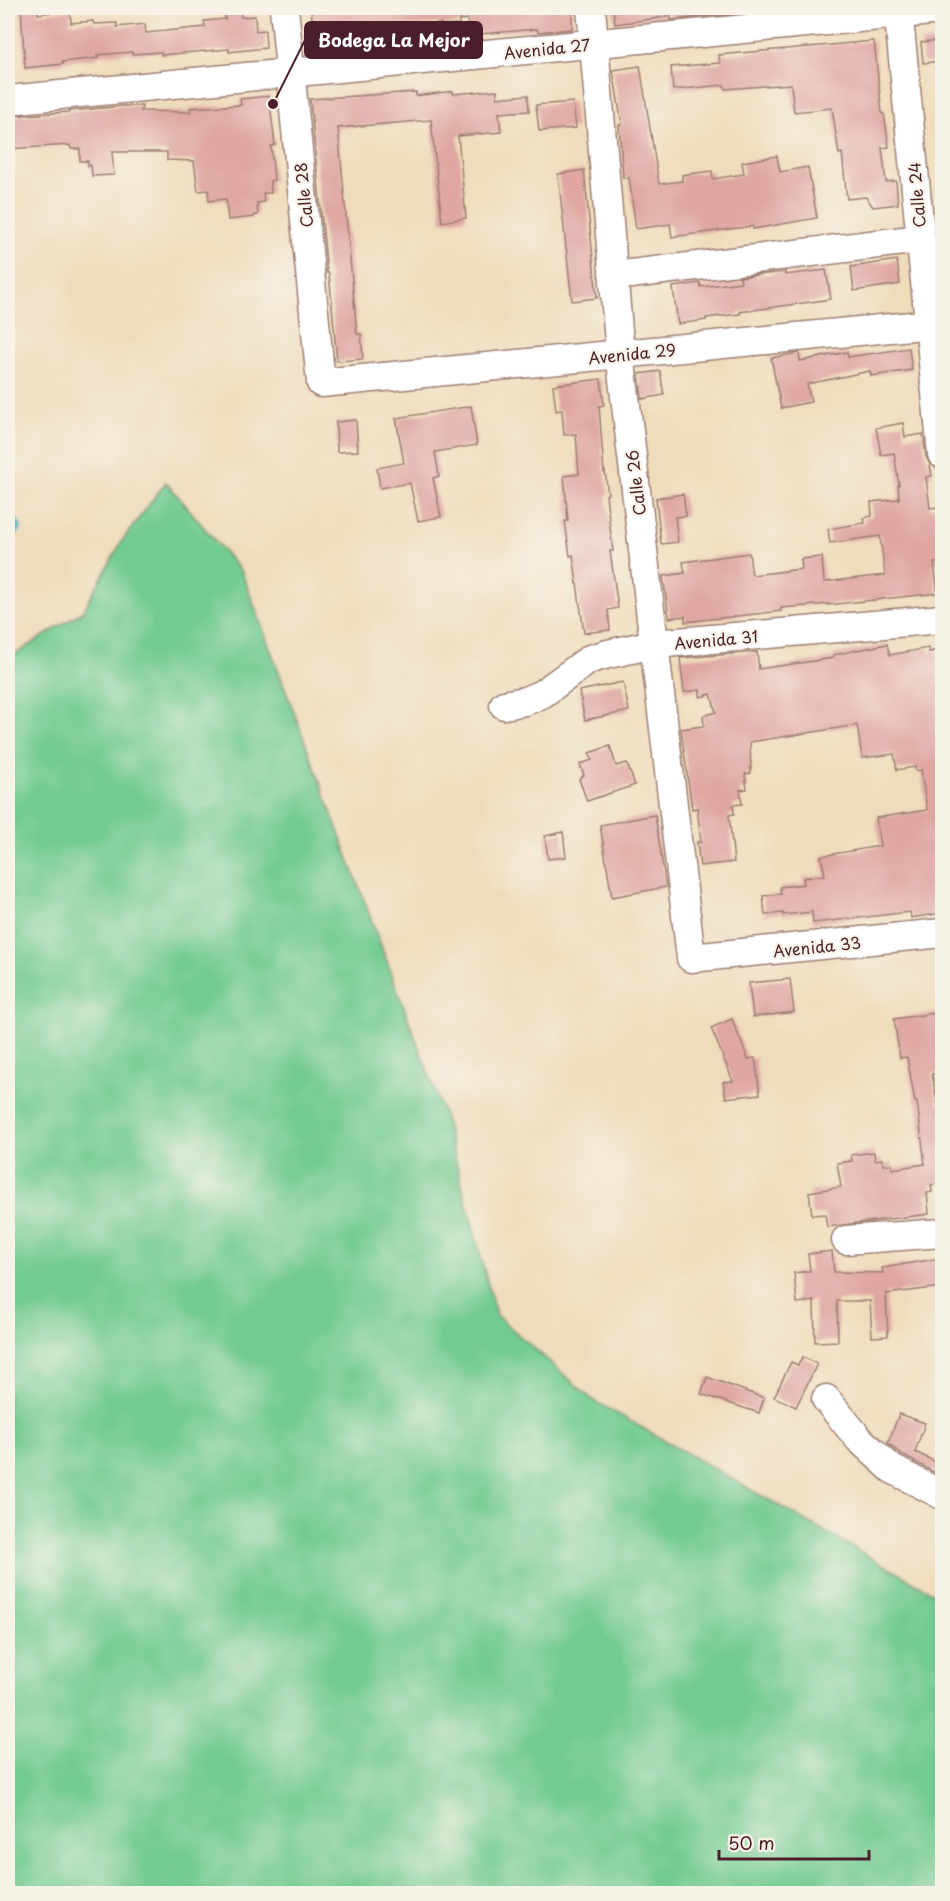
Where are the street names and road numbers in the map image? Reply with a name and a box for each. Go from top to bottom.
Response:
street label: Avenida 27 [503,32,591,64]
street label: Calle 28 [288,161,318,229]
street label: Calle 24 [901,161,931,229]
street label: Avenida 29 [587,336,677,370]
street label: Calle 26 [619,449,651,517]
street label: Avenida 31 [673,623,759,655]
street label: Avenida 33 [772,929,862,963]

